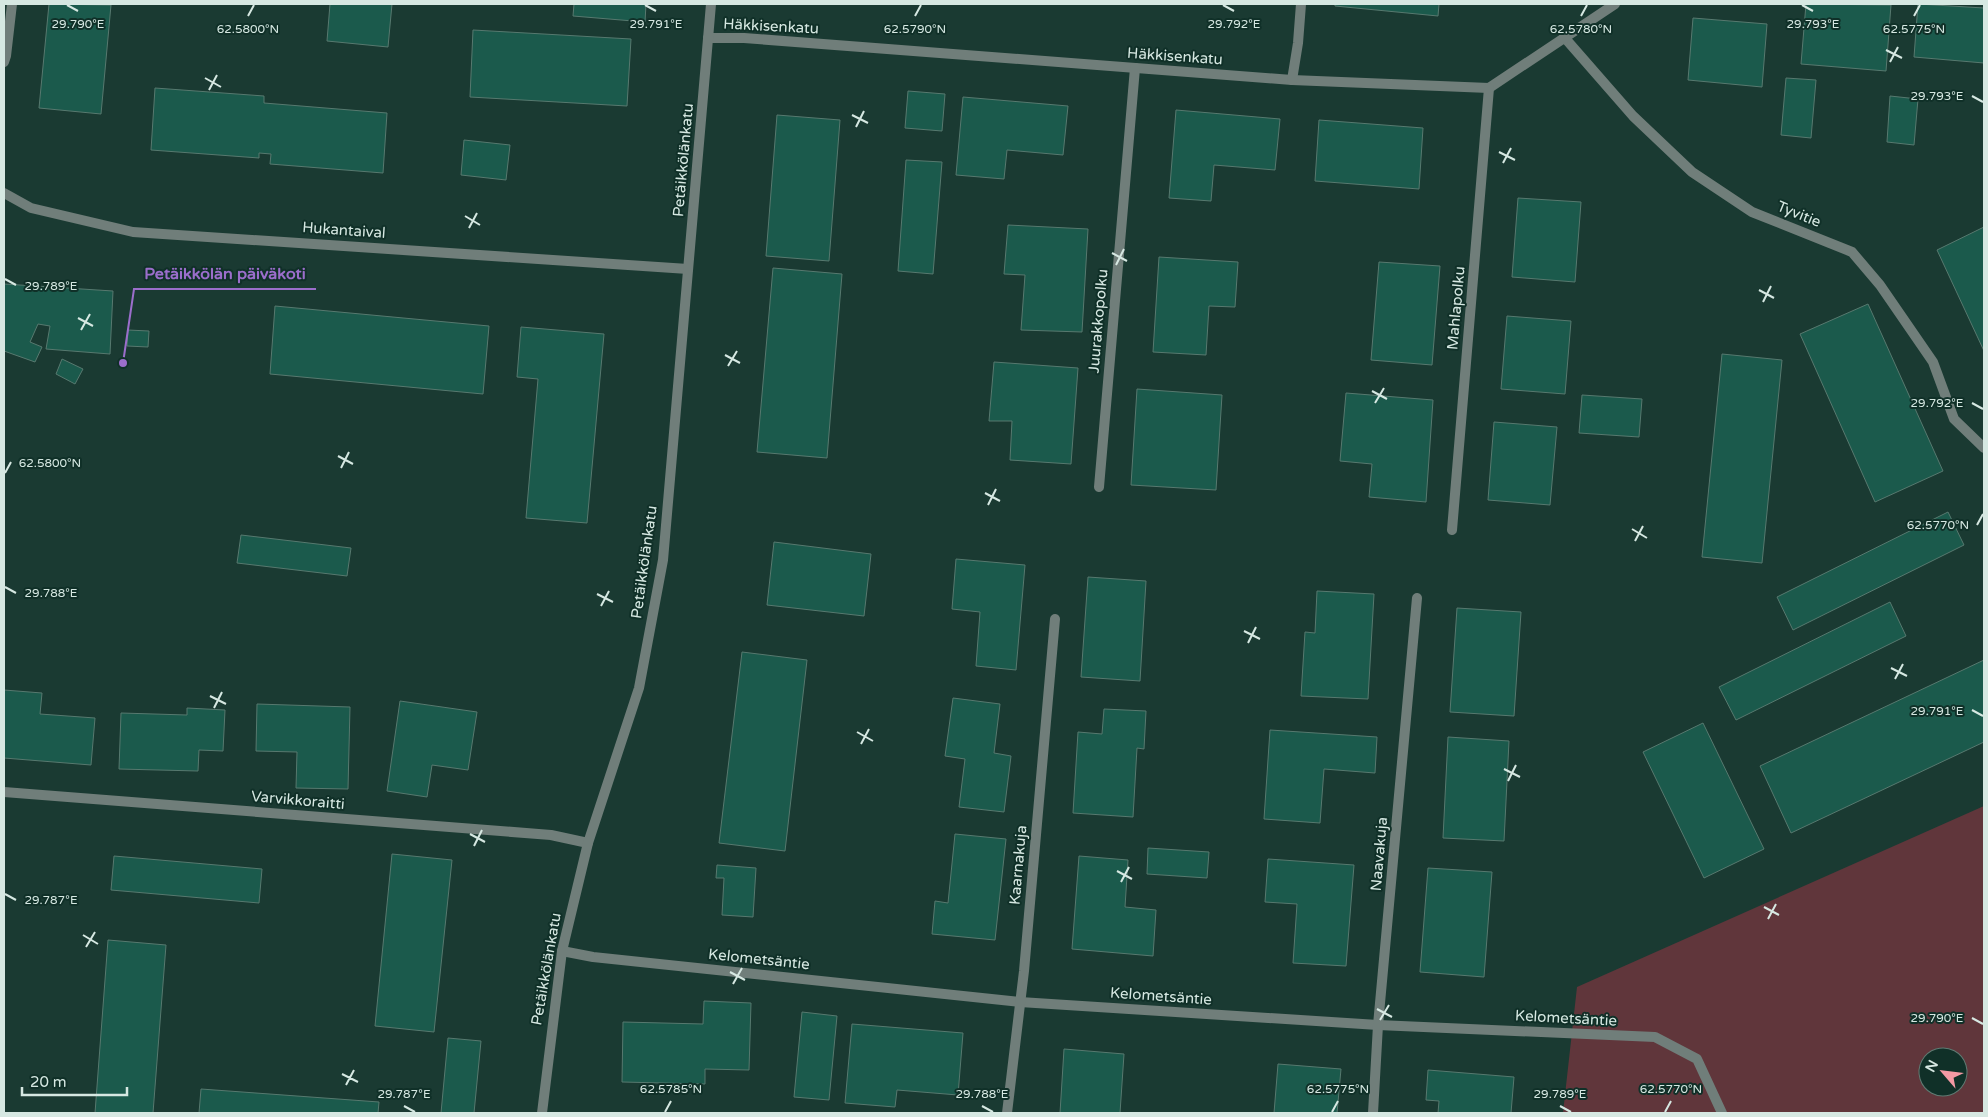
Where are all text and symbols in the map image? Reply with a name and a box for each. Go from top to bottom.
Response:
street label: Häkkisenkatu [723,15,819,37]
text: 29.790°E [52,17,105,31]
text: 29.791°E [630,17,683,31]
text: 29.792°E [1208,17,1261,31]
text: 29.793°E [1787,17,1840,31]
text: 62.5800°N [217,22,279,36]
text: 62.5790°N [884,22,946,36]
text: 62.5780°N [1550,22,1612,36]
text: 62.5775°N [1883,22,1945,36]
street label: Häkkisenkatu [1127,44,1223,68]
text: 29.793°E [1911,89,1964,103]
street label: Petäikkölänkatu [669,102,697,218]
street label: Tyvitie [1774,197,1824,231]
street label: Hukantaival [302,218,386,242]
callout: Petäikkölän päiväkoti [134,258,316,289]
text: Petäikkölän päiväkoti [144,264,306,284]
street label: Mahlapolku [1443,265,1469,351]
street label: Juurakkopolku [1084,268,1112,374]
text: 29.789°E [25,279,78,293]
text: 29.792°E [1911,396,1964,410]
text: 62.5800°N [19,456,81,470]
street label: Petäikkölänkatu [627,504,661,620]
text: 62.5770°N [1907,518,1969,532]
text: 29.788°E [25,586,78,600]
text: 29.791°E [1911,704,1964,718]
street label: Varvikkoraitti [250,787,346,813]
street label: Naavakuja [1367,816,1391,892]
street label: Kaarnakuja [1006,824,1030,906]
text: 29.787°E [24,893,78,907]
street label: Petäikkölänkatu [527,911,565,1027]
street label: Kelometsäntie [707,945,811,973]
street label: Kelometsäntie [1110,983,1212,1009]
street label: Kelometsäntie [1515,1006,1617,1030]
text: 29.790°E [1911,1011,1964,1025]
north arrow [1918,1047,1968,1097]
text: N [1922,1057,1942,1075]
scale bar [22,1064,128,1096]
text: 20 m [30,1073,67,1091]
text: 62.5785°N [640,1082,702,1096]
text: 62.5775°N [1307,1082,1369,1096]
text: 62.5770°N [1640,1082,1702,1096]
text: 29.787°E [377,1087,431,1101]
text: 29.788°E [956,1087,1009,1101]
text: 29.789°E [1534,1087,1587,1101]

